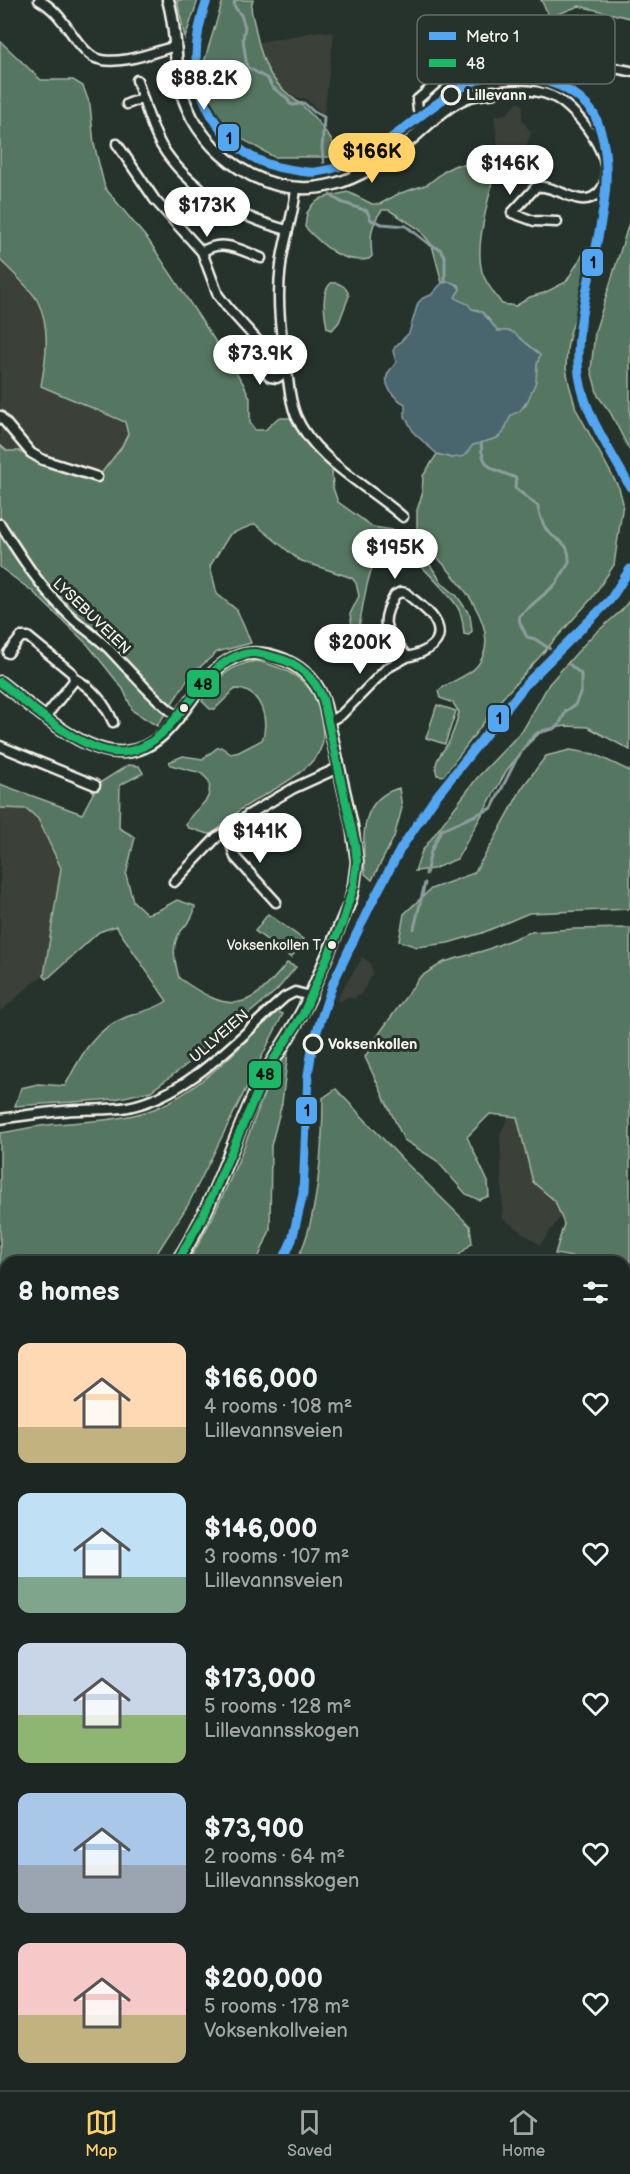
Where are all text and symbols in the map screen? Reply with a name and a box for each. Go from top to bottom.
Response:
legend [417,15,615,84]
text: Metro 1 [466,28,519,47]
text: 48 [466,55,485,74]
pin: $88.2K [155,60,253,111]
text: $88.2K [170,67,238,91]
marker: Lillevann [441,85,461,105]
place label: Lillevann [466,86,527,105]
line badge: 1 [217,123,240,152]
text: 1 [226,130,232,149]
pin: $166K [330,133,414,184]
text: $166K [342,140,402,164]
pin: $146K [468,145,552,196]
text: $146K [480,152,540,176]
pin: $173K [165,187,249,238]
text: $173K [178,194,236,218]
line badge: 1 [581,248,604,277]
text: 1 [590,254,596,273]
pin: $73.9K [211,335,309,386]
text: $73.9K [227,342,293,366]
pin: $195K [353,529,437,580]
text: $195K [366,536,424,560]
street label: LYSEBUVEIEN [49,574,135,658]
pin: $200K [318,624,402,675]
text: $200K [328,631,392,655]
line badge: 48 [186,669,220,698]
text: 48 [193,676,213,695]
unlabelled marker [178,702,190,714]
line badge: 1 [487,704,510,733]
text: 1 [496,710,502,729]
pin: $141K [218,813,302,864]
text: $141K [233,820,288,844]
place label: Voksenkollen T [227,937,322,954]
marker: Voksenkollen T [326,939,338,951]
street label: ULLVEIEN [186,1006,253,1067]
marker: Voksenkollen [303,1034,323,1054]
place label: Voksenkollen [328,1035,418,1054]
line badge: 48 [248,1060,282,1089]
text: 48 [255,1066,275,1085]
line badge: 1 [295,1096,318,1125]
text: 1 [304,1102,310,1121]
icon: filters [579,1276,612,1309]
text: 8 homes [18,1277,120,1308]
text: $166,000 [204,1364,318,1395]
icon: home [66,1367,138,1439]
icon: heart [579,1387,612,1420]
text: 4 rooms · 108 m² [204,1395,352,1419]
text: Lillevannsveien [204,1419,343,1443]
text: $146,000 [204,1514,318,1545]
icon: home [66,1517,138,1589]
icon: heart [579,1537,612,1570]
text: 3 rooms · 107 m² [204,1545,349,1569]
text: Lillevannsveien [204,1569,343,1593]
text: $173,000 [204,1664,316,1695]
icon: home [66,1667,138,1739]
icon: heart [579,1687,612,1720]
text: 5 rooms · 128 m² [204,1695,352,1719]
text: Lillevannsskogen [204,1719,359,1743]
text: $73,900 [204,1814,304,1845]
icon: home [66,1817,138,1889]
icon: heart [579,1837,612,1870]
text: 2 rooms · 64 m² [204,1845,345,1869]
text: Lillevannsskogen [204,1869,359,1893]
text: $200,000 [204,1964,323,1995]
icon: home [66,1967,138,2039]
icon: heart [579,1987,612,2020]
text: 5 rooms · 178 m² [204,1995,350,2019]
text: Voksenkollveien [204,2019,348,2043]
tab: Map [85,2106,118,2161]
tab: Saved [287,2106,332,2161]
tab: Home [502,2106,545,2161]

